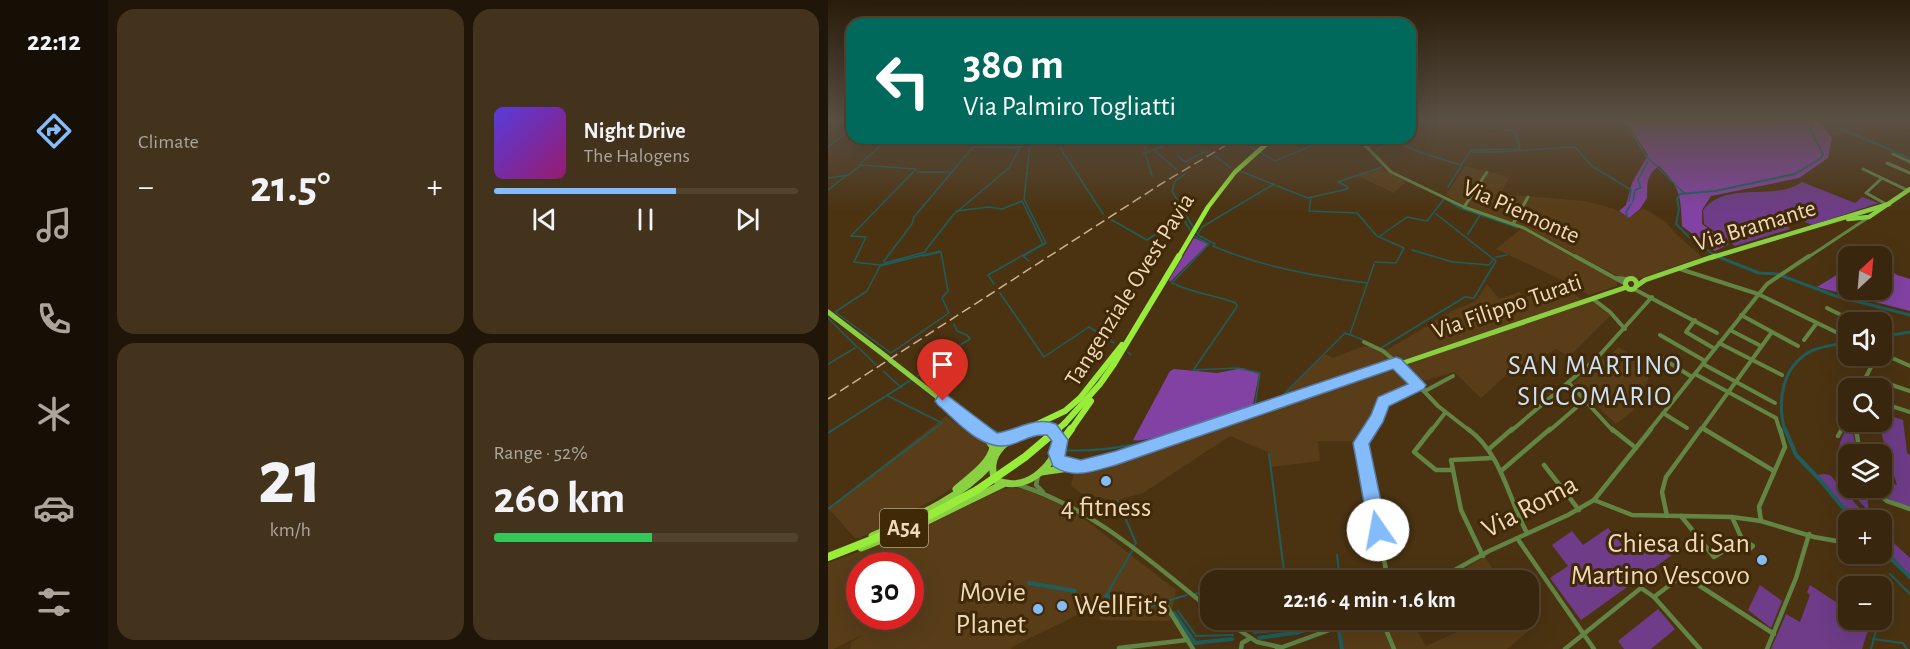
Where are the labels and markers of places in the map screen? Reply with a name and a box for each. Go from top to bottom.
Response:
pin [917,339,968,401]
marker: 4 fitness [1099,474,1113,488]
place label: 4 fitness [1061,494,1151,522]
place label: Chiesa di San Martino Vescovo [1571,530,1750,590]
marker: Chiesa di San Martino Vescovo [1755,553,1769,567]
place label: Movie Planet [956,579,1026,639]
place label: WellFit's [1074,592,1168,620]
marker: WellFit's [1055,599,1069,613]
marker: Movie Planet [1031,602,1045,616]

